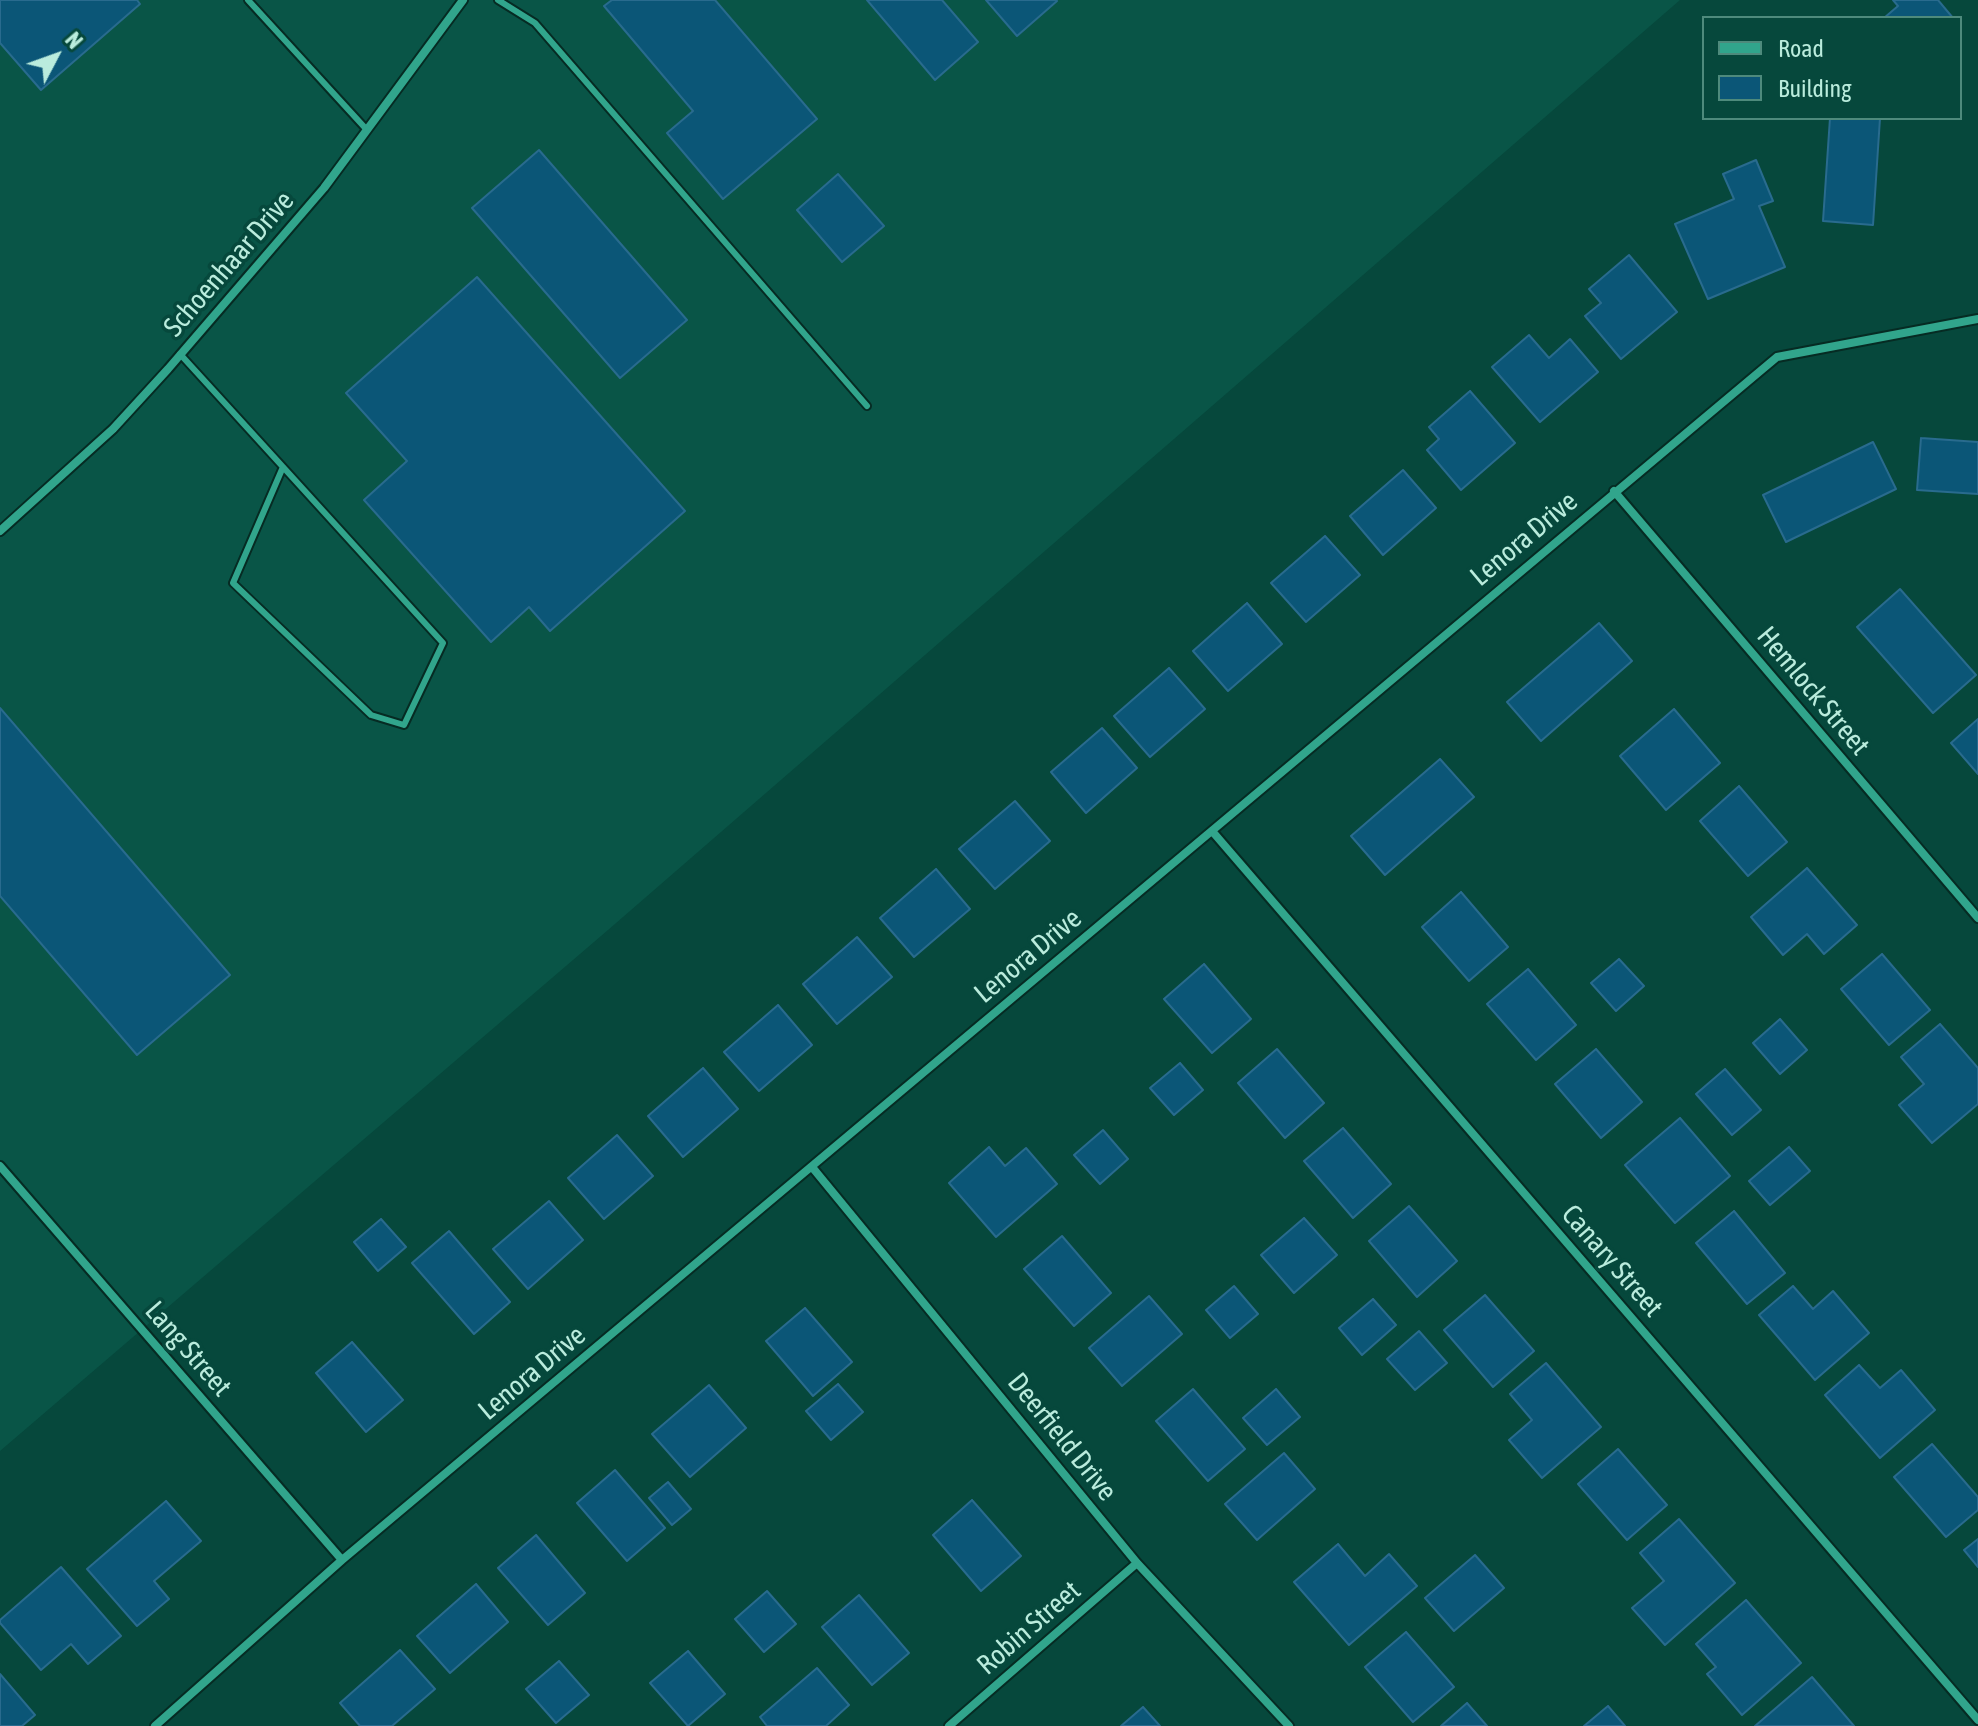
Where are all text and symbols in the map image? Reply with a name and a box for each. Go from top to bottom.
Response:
north arrow [16,16,96,96]
legend [1702,16,1962,120]
text: N [60,27,88,54]
text: Road [1778,35,1824,62]
text: Building [1778,75,1851,102]
street label: Schoenhaar Drive [157,185,301,343]
street label: Lenora Drive [1464,485,1584,593]
street label: Hemlock Street [1750,620,1876,762]
street label: Lenora Drive [968,902,1088,1010]
street label: Canary Street [1554,1198,1670,1324]
street label: Lang Street [138,1295,238,1403]
street label: Lenora Drive [472,1319,592,1427]
street label: Deerfield Drive [1000,1366,1124,1508]
street label: Robin Street [971,1574,1087,1682]

